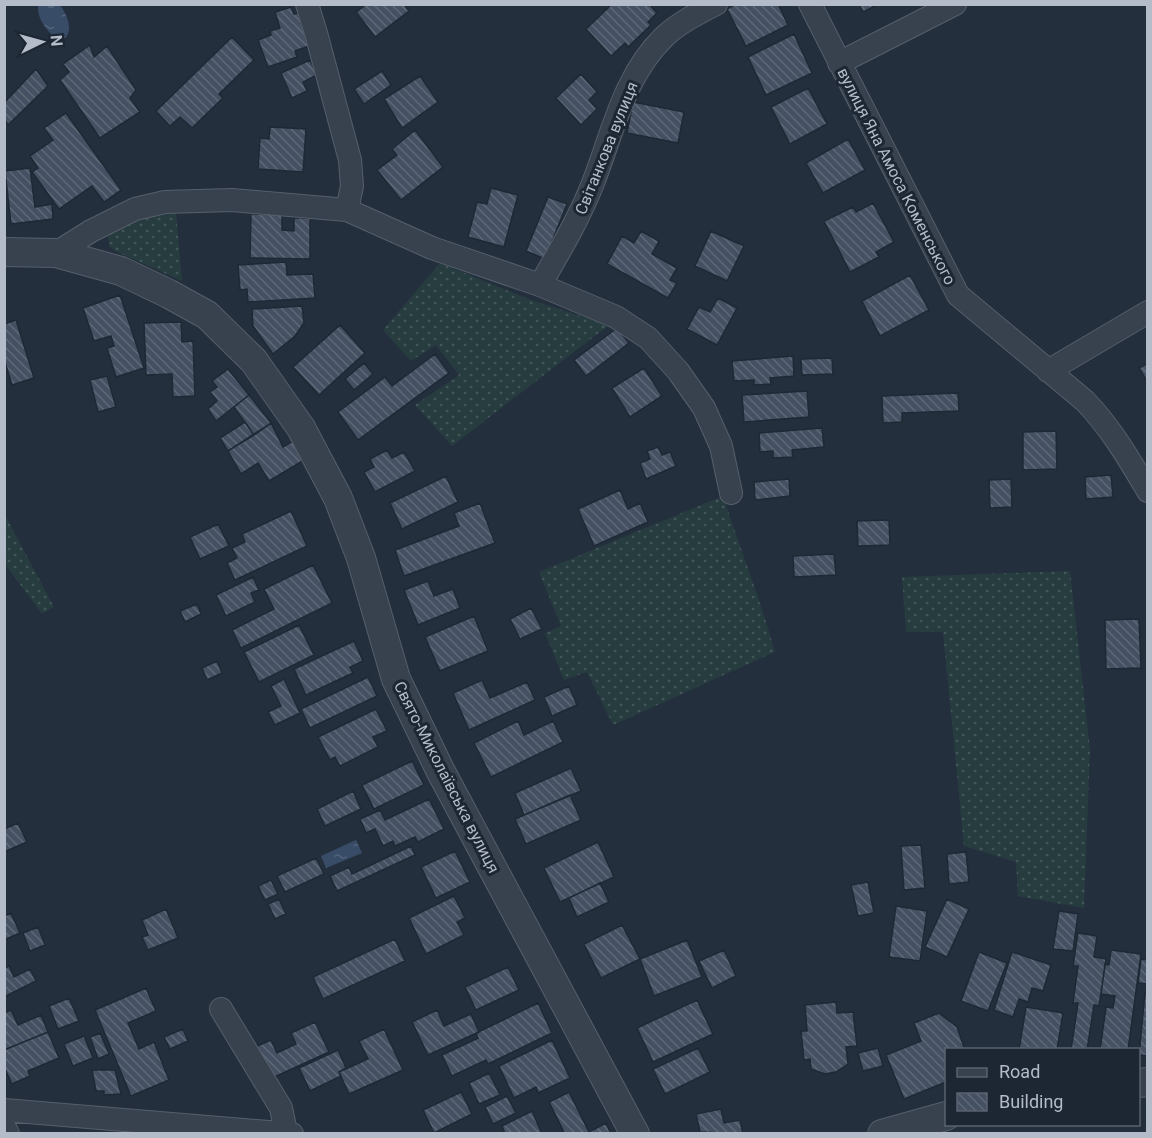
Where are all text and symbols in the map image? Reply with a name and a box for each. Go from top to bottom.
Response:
north arrow [12,12,72,72]
text: N [46,34,66,47]
street label: вулиця Яна Амоса Коменського [833,65,960,288]
street label: Світанкова вулиця [571,79,642,217]
street label: Свято-Миколаївська вулиця [390,678,503,876]
legend [945,1048,1140,1126]
text: Road [999,1061,1040,1082]
text: Building [999,1091,1063,1112]

